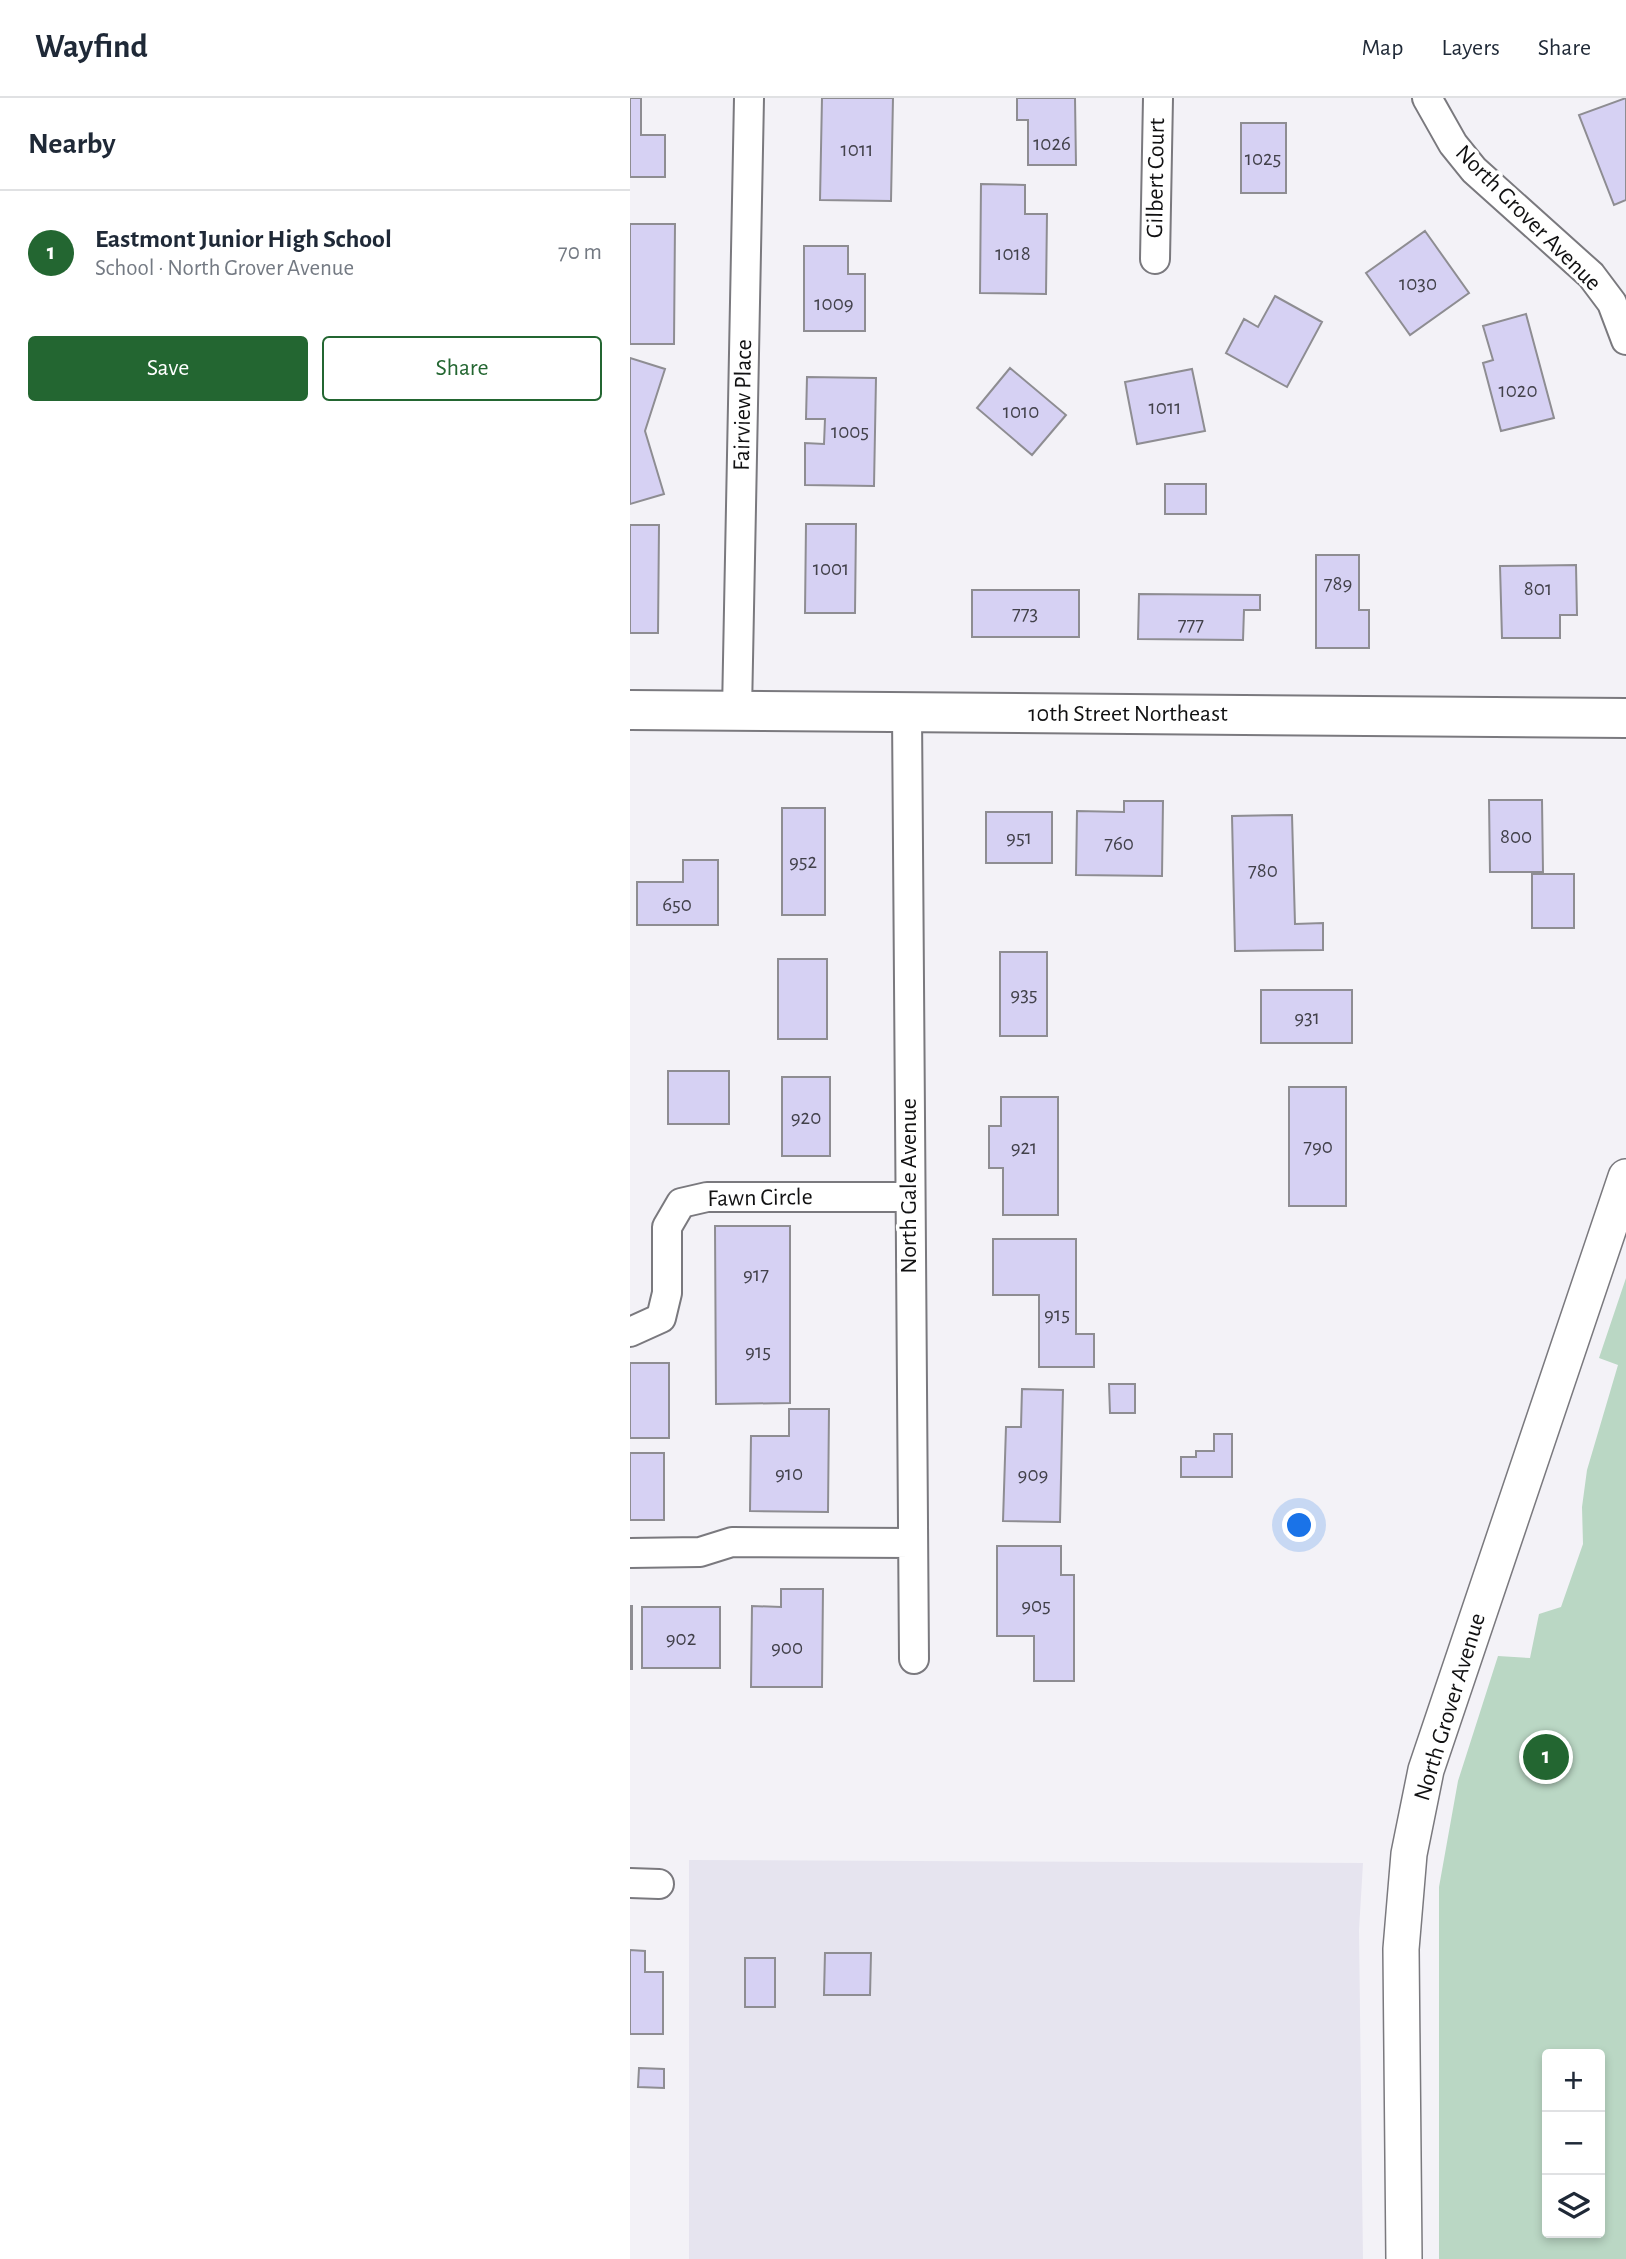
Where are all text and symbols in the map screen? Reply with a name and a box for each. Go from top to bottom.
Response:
text: Wayfind [35,31,148,64]
text: Map [1361,36,1403,60]
text: Layers [1441,36,1500,60]
text: Share [1538,36,1591,60]
street label: Gilbert Court [1143,117,1169,238]
text: Nearby [28,129,116,159]
house number: 1026 [1033,133,1071,154]
house number: 1011 [841,139,873,160]
street label: North Grover Avenue [1451,141,1605,295]
house number: 1025 [1245,148,1281,169]
text: Eastmont Junior High School [95,226,392,252]
text: 1 [47,241,55,264]
text: 70 m [558,241,602,264]
house number: 1018 [995,243,1031,264]
text: School · North Grover Avenue [95,257,354,280]
house number: 1030 [1399,273,1437,294]
house number: 1009 [814,293,854,314]
button: Save [28,336,308,401]
button: Share [322,336,602,401]
street label: Fairview Place [730,339,756,471]
house number: 1020 [1499,380,1537,401]
house number: 1011 [1149,397,1181,418]
house number: 1010 [1003,401,1039,422]
house number: 1005 [831,421,869,442]
house number: 1001 [813,558,849,579]
house number: 789 [1324,573,1352,594]
house number: 801 [1524,578,1552,599]
house number: 773 [1012,603,1038,624]
house number: 777 [1178,614,1204,635]
street label: 10th Street Northeast [1028,702,1228,726]
house number: 800 [1500,826,1532,847]
house number: 951 [1006,827,1032,848]
house number: 760 [1104,833,1134,854]
house number: 952 [789,851,817,872]
house number: 780 [1248,860,1278,881]
house number: 650 [662,894,692,915]
house number: 935 [1010,984,1038,1005]
house number: 931 [1294,1007,1320,1028]
street label: North Gale Avenue [897,1098,921,1274]
house number: 920 [791,1107,821,1128]
house number: 790 [1303,1136,1333,1157]
house number: 921 [1011,1137,1037,1158]
street label: Fawn Circle [707,1185,813,1211]
house number: 917 [743,1264,769,1285]
house number: 915 [1044,1304,1070,1325]
house number: 915 [745,1341,771,1362]
house number: 910 [775,1463,803,1484]
house number: 909 [1018,1464,1048,1485]
your location [1282,1508,1316,1542]
house number: 905 [1021,1595,1051,1616]
street label: North Grover Avenue [1410,1610,1490,1804]
house number: 902 [666,1628,696,1649]
house number: 900 [771,1637,803,1658]
pin: 1 [1523,1731,1569,1783]
map controls [1542,2049,1605,2238]
button: + [1542,2049,1605,2112]
button: − [1542,2112,1605,2175]
button: layers [1542,2175,1605,2238]

